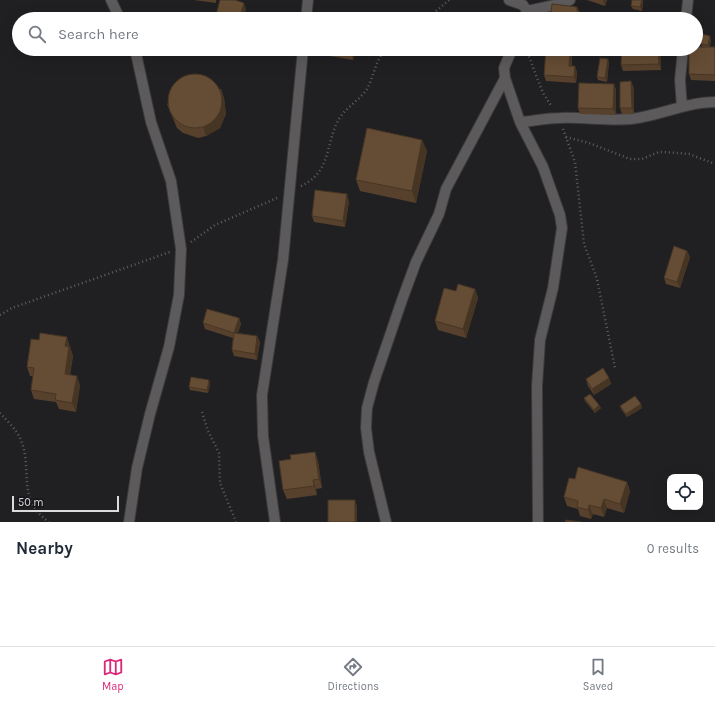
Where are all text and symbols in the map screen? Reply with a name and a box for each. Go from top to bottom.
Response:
search box [12,12,703,56]
icon: search [26,23,48,45]
text: Search here [58,25,139,43]
map controls [667,474,703,510]
button: locate [667,474,703,510]
scale bar [12,494,119,513]
text: 50 m [18,496,44,509]
text: Nearby [16,538,73,558]
text: 0 results [647,541,699,556]
tab: Map [102,656,124,693]
tab: Directions [327,656,379,693]
tab: Saved [583,656,613,693]

